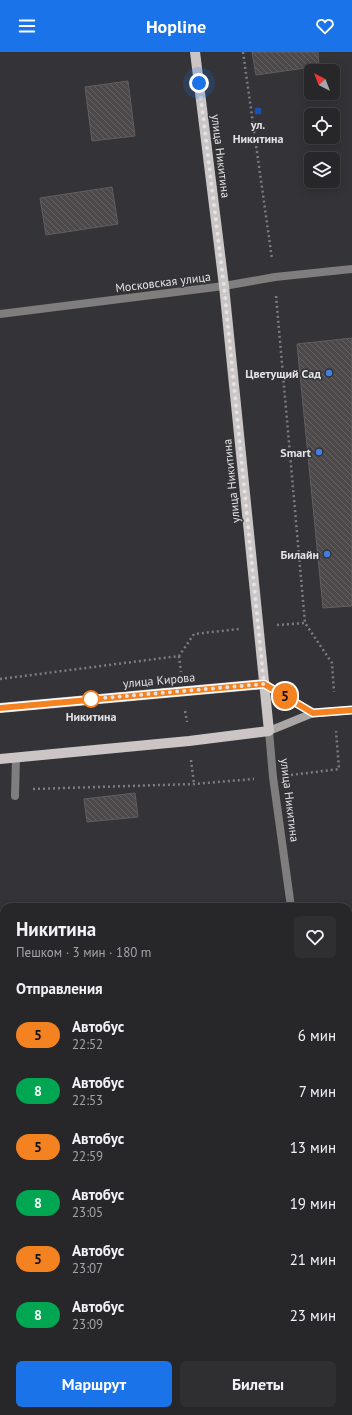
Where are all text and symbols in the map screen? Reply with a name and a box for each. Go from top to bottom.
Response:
icon: menu [16,15,38,37]
text: Hopline [146,15,206,38]
icon: heart [314,15,336,37]
north arrow [304,64,340,100]
map controls [304,64,340,188]
your location [189,73,209,93]
marker: ул. Никитина [253,106,263,116]
button: locate [304,108,340,144]
street label: улица Никитина [208,113,234,199]
place label: ул. Никитина [233,117,283,146]
button: layers [304,152,340,188]
street label: Московская улица [114,269,212,295]
place label: Цветущий Сад [245,366,321,381]
marker: Цветущий Сад [324,368,334,378]
street label: улица Никитина [219,438,243,524]
place label: Smart [280,445,312,460]
marker: Smart [314,447,324,457]
place label: Билайн [281,547,319,562]
marker: Билайн [322,549,332,559]
street label: улица Кирова [122,669,196,691]
line badge: 5 [272,683,298,709]
text: 5 [281,687,289,705]
marker: Никитина [82,690,100,708]
place label: Никитина [66,709,116,724]
street label: улица Никитина [277,757,303,843]
button: heart [294,916,336,958]
text: Никитина [16,917,96,941]
text: Пешком · 3 мин · 180 m [16,944,151,961]
text: Отправления [16,979,103,998]
text: Автобус [72,1017,124,1036]
text: 5 [34,1026,42,1044]
text: 6 мин [298,1026,336,1045]
text: 22:52 [72,1036,103,1053]
text: Автобус [72,1073,124,1092]
text: 8 [34,1082,42,1100]
text: 7 мин [299,1082,336,1101]
text: 22:53 [72,1092,103,1109]
text: Автобус [72,1129,124,1148]
text: 5 [34,1138,42,1156]
text: 13 мин [290,1138,336,1157]
text: 22:59 [72,1148,103,1165]
text: Автобус [72,1185,124,1204]
text: 8 [34,1194,42,1212]
text: 19 мин [290,1194,336,1213]
text: 23:05 [72,1204,103,1221]
text: Автобус [72,1241,124,1260]
text: 5 [34,1250,42,1268]
text: 21 мин [290,1250,336,1269]
text: 23:07 [72,1260,103,1277]
text: Автобус [72,1297,124,1316]
text: 8 [34,1306,42,1324]
text: 23 мин [290,1306,336,1325]
text: 23:09 [72,1316,103,1333]
button: Маршрут [16,1361,172,1407]
button: Билеты [180,1361,336,1407]

